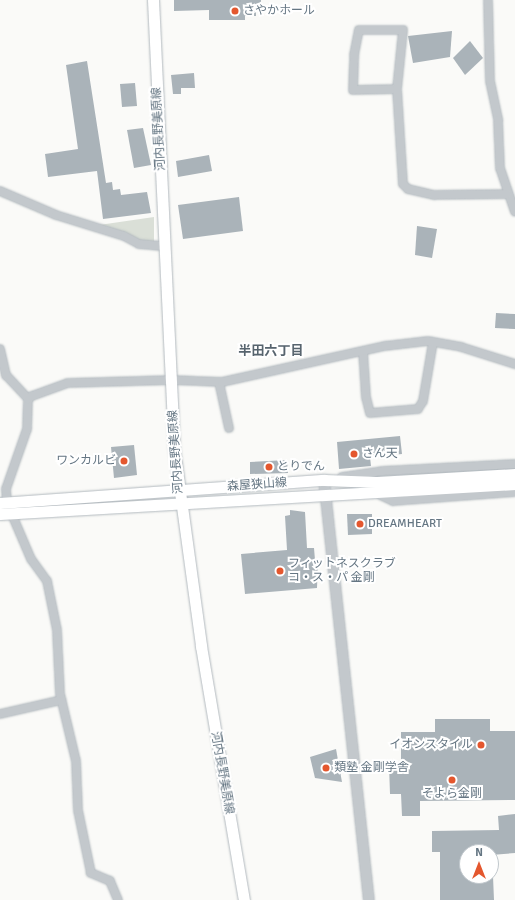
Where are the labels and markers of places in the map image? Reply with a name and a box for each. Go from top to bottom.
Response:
place label: さやかホール [243,4,315,18]
marker: さやかホール [230,6,240,16]
place label: さん天 [362,447,398,461]
marker: さん天 [349,449,359,459]
place label: ワンカルビ [56,454,116,468]
marker: ワンカルビ [119,456,129,466]
place label: とりでん [277,460,325,474]
marker: とりでん [264,462,274,472]
place label: DREAMHEART [368,517,442,531]
marker: DREAMHEART [355,519,365,529]
place label: フィットネスクラブ コ・ス・パ 金剛 [288,557,396,585]
marker: フィットネスクラブ コ・ス・パ 金剛 [275,566,285,576]
place label: イオンスタイル [389,738,473,752]
marker: イオンスタイル [476,740,486,750]
place label: 類塾 金剛学舎 [334,761,409,775]
marker: 類塾 金剛学舎 [321,763,331,773]
marker: そよら金剛 [447,775,457,785]
place label: そよら金剛 [422,787,482,801]

